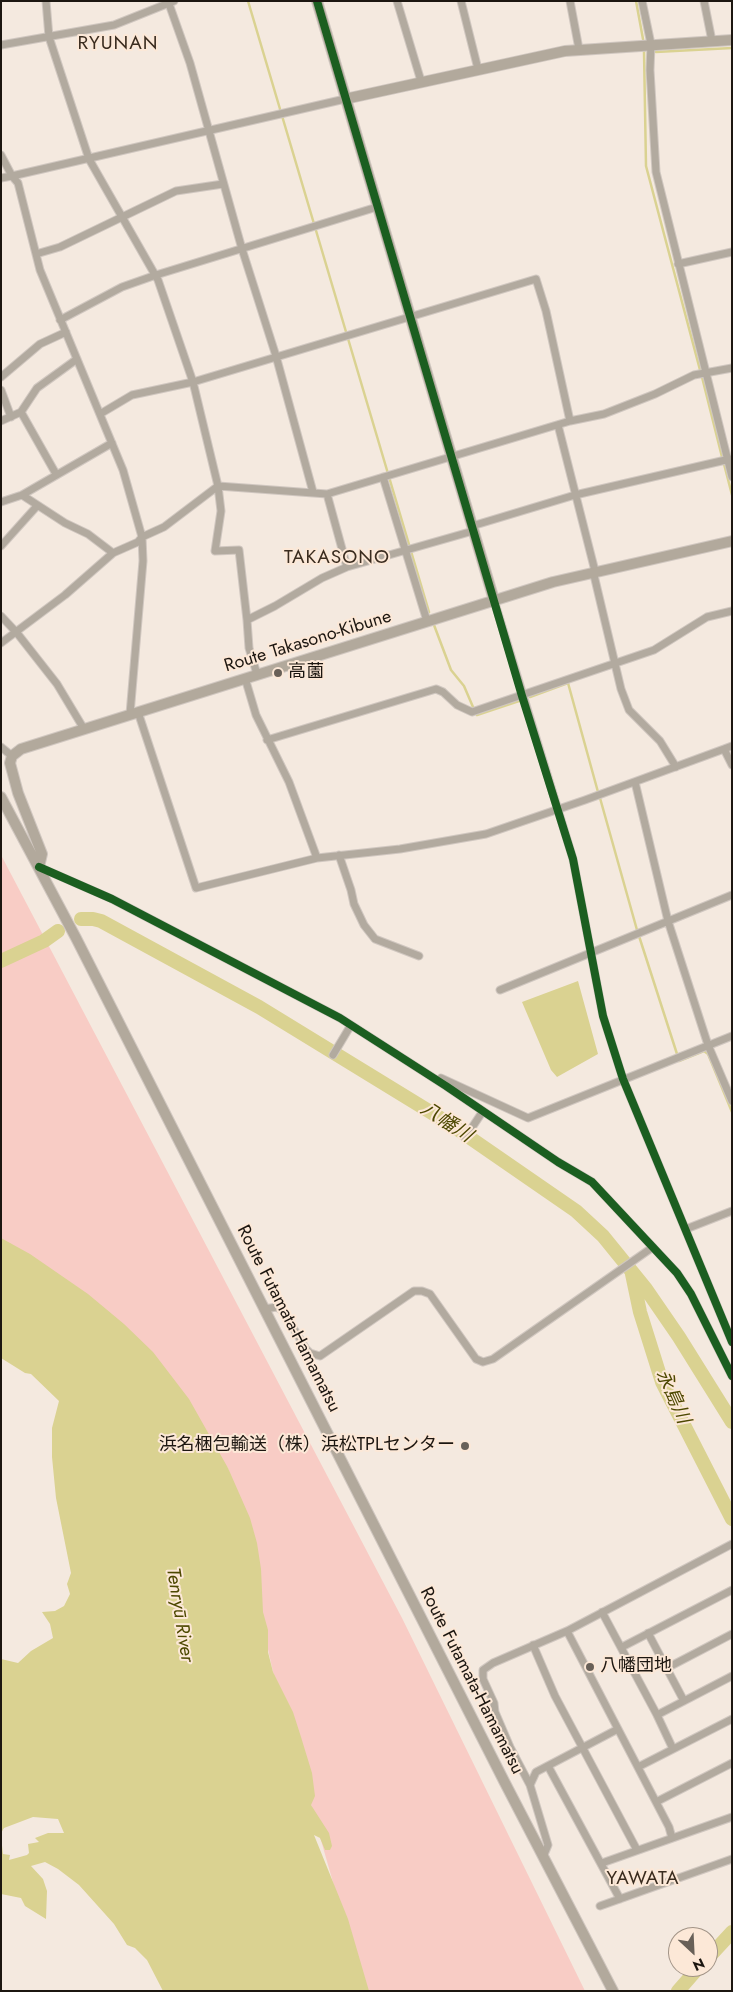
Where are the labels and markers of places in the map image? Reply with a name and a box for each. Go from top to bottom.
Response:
place label: 高薗 [288,662,324,684]
marker: 高薗 [272,667,284,679]
place label: 浜名梱包輸送（株）浜松TPLセンター [159,1435,455,1457]
marker: 浜名梱包輸送（株）浜松TPLセンター [459,1440,471,1452]
place label: 八幡団地 [600,1656,672,1678]
marker: 八幡団地 [584,1661,596,1673]

